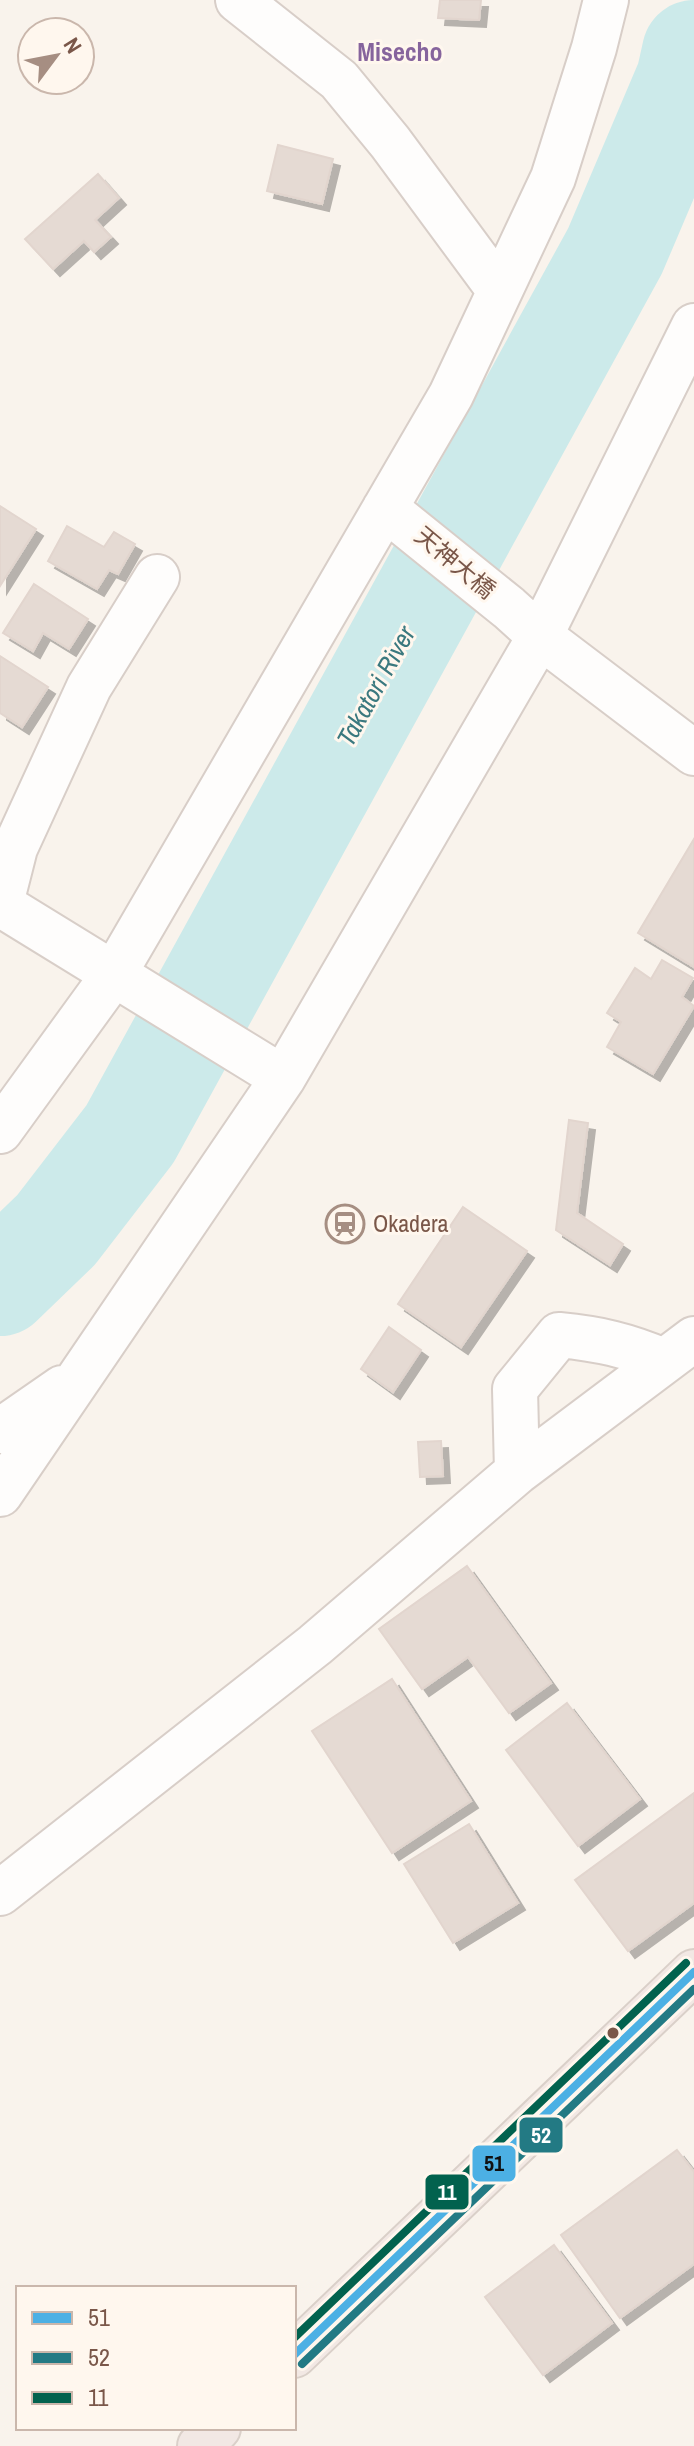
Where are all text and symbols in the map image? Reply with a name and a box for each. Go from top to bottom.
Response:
north arrow [16,16,96,96]
text: N [57,32,89,59]
district label: Misecho [357,34,443,69]
street label: 天神大橋 [409,519,503,605]
water label: Takatori River [328,619,423,752]
station icon: Okadera [324,1203,366,1245]
place label: Okadera [373,1207,449,1239]
unlabelled marker [605,2025,621,2041]
line badge: 52 [518,2116,564,2154]
text: 52 [531,2120,551,2150]
line badge: 51 [471,2144,517,2183]
text: 51 [484,2148,505,2178]
line badge: 11 [424,2173,470,2211]
text: 11 [437,2177,458,2207]
legend [16,2286,296,2430]
text: 51 [88,2301,110,2333]
text: 52 [88,2341,110,2373]
text: 11 [88,2381,109,2413]

